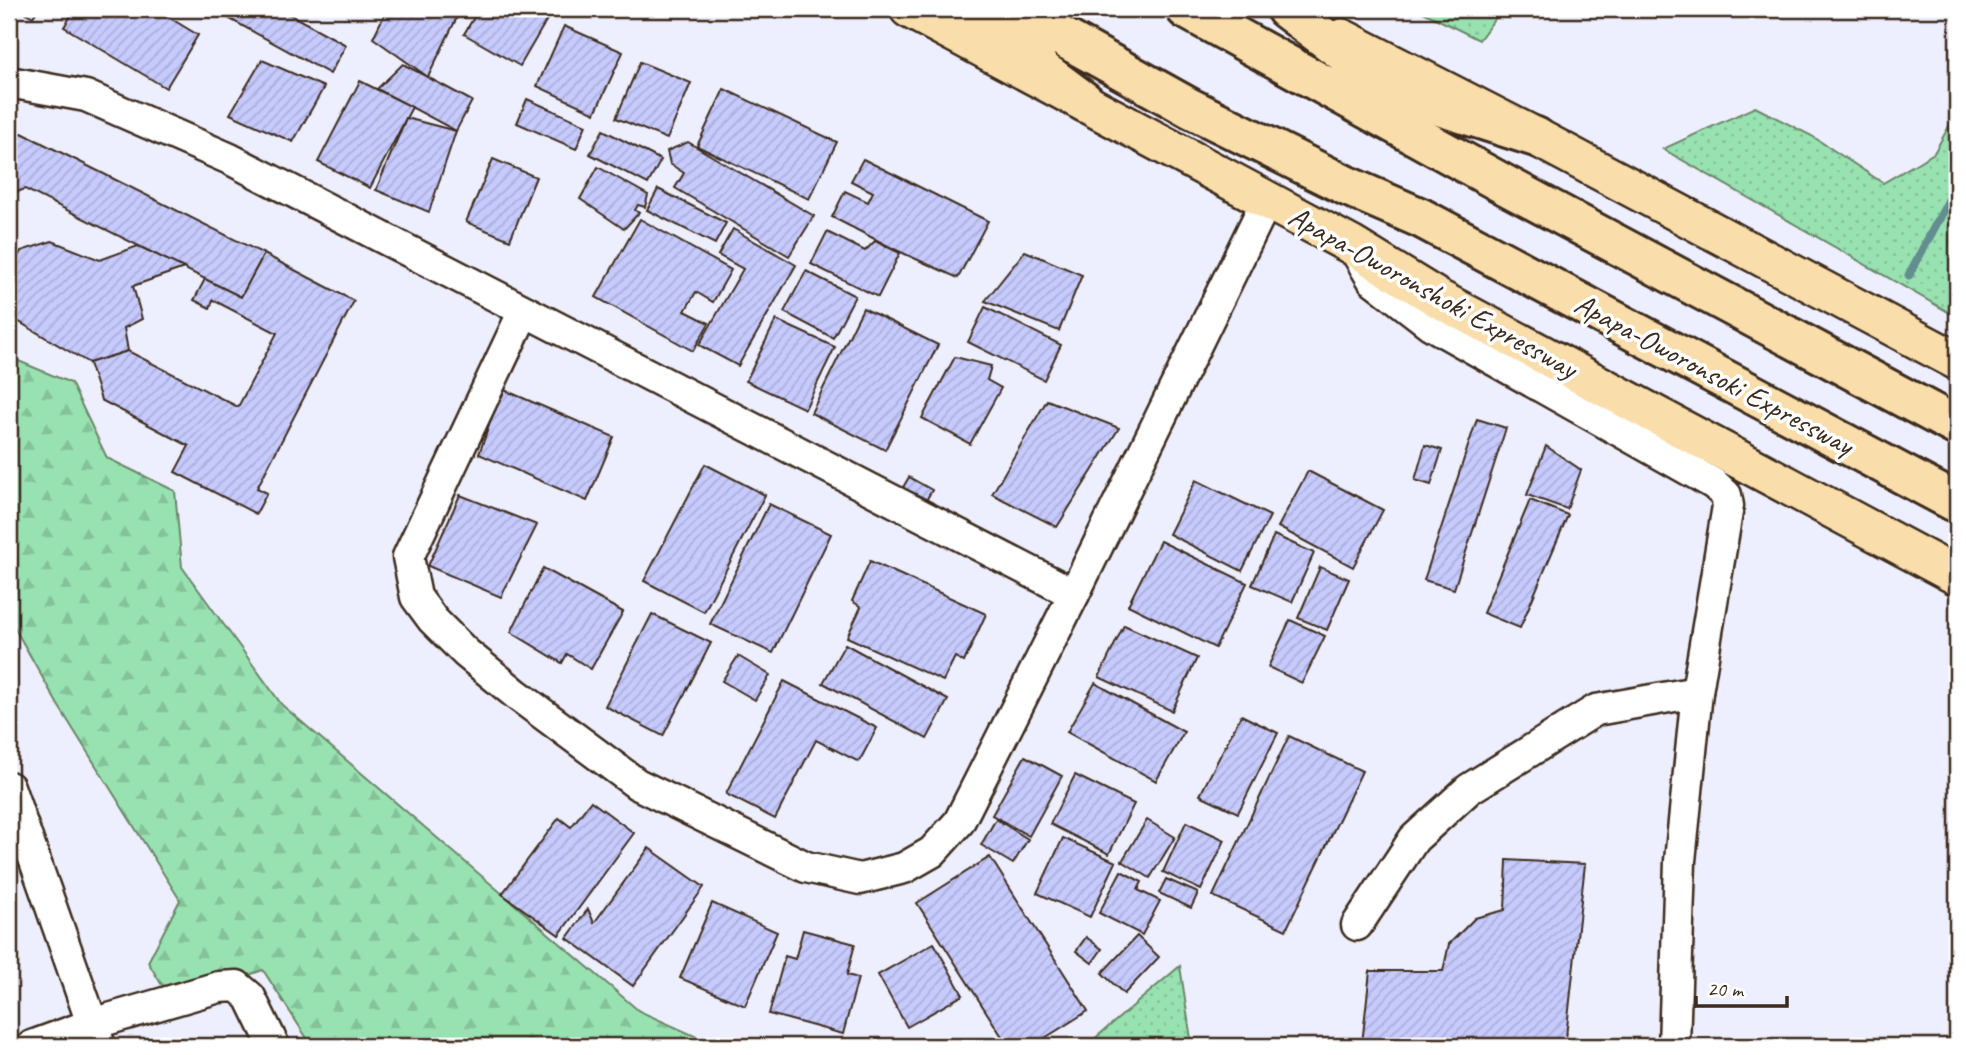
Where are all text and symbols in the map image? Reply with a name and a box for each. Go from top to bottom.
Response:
street label: Apapa-Oworonshoki Expressway [1282,197,1586,388]
street label: Apapa-Oworonsoki Expressway [1568,284,1862,465]
scale bar [1696,964,1787,1008]
text: 20 m [1707,976,1745,1002]

